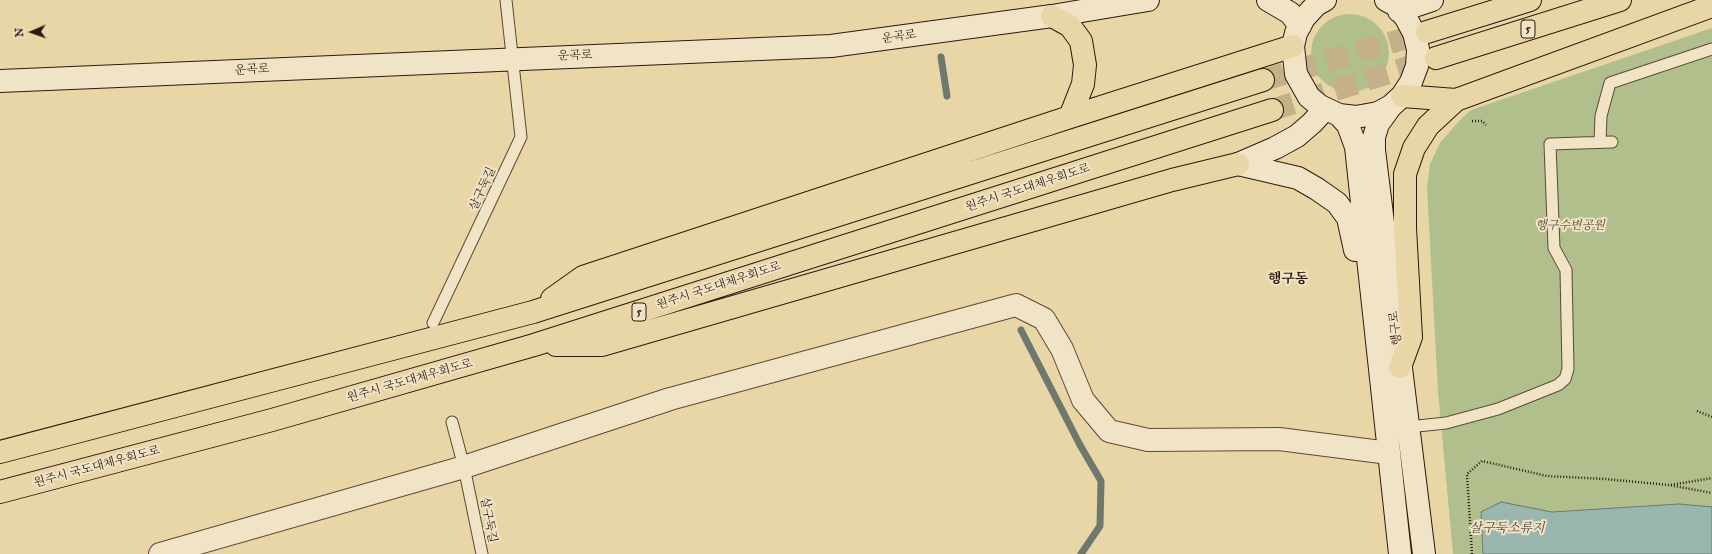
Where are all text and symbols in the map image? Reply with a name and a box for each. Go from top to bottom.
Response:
north arrow [12,12,52,52]
road number: 5 [1521,20,1535,38]
street label: 운곡로 [881,27,917,47]
text: N [13,28,26,37]
street label: 운곡로 [557,48,593,64]
street label: 운곡로 [234,62,270,78]
street label: 원주시 국도대체우회도로 [964,161,1092,215]
street label: 살구둑길 [467,165,499,213]
park label: 행구수변공원 [1535,219,1605,233]
street label: 원주시 국도대체우회도로 [655,259,783,313]
district label: 행구동 [1268,272,1308,288]
road number: 5 [632,303,646,321]
street label: 행구로 [1387,310,1405,346]
street label: 원주시 국도대체우회도로 [345,356,475,406]
street label: 원주시 국도대체우회도로 [32,443,162,491]
street label: 살구둑길 [477,496,499,544]
water label: 살구둑소류지 [1469,521,1545,537]

